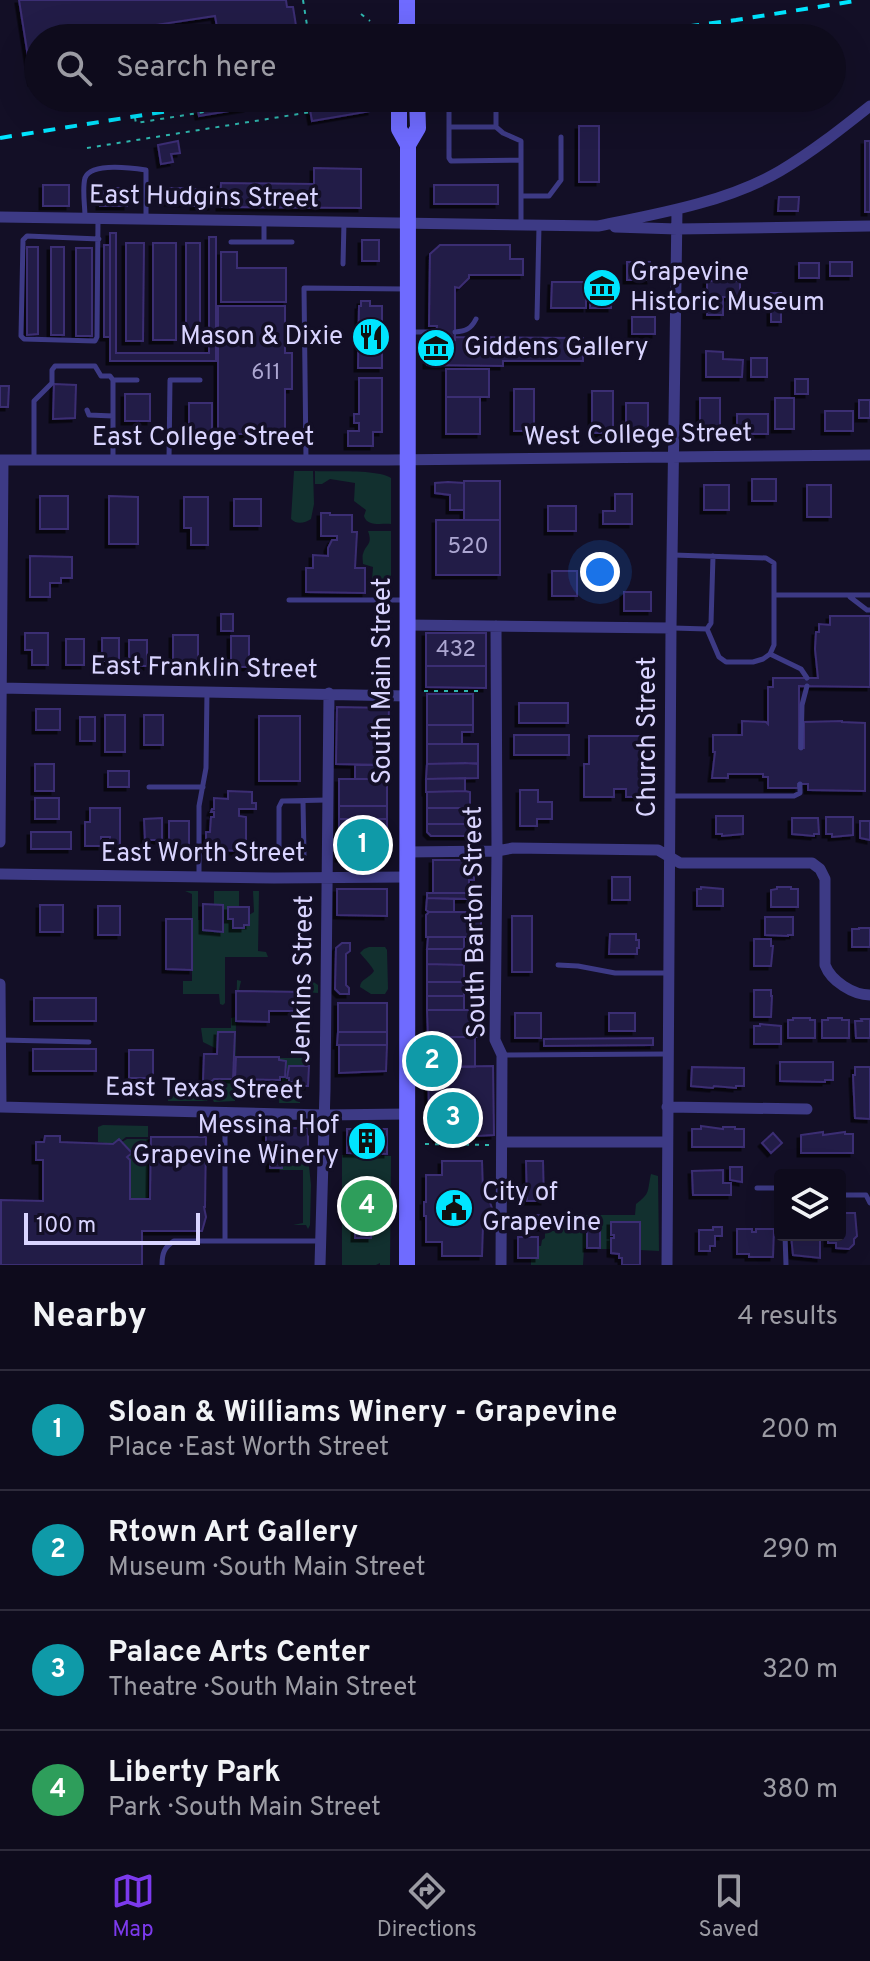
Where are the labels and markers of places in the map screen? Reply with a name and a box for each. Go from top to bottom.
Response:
place label: Grapevine Historic Museum [630,257,825,320]
museum icon: Grapevine Historic Museum [581,267,623,309]
restaurant icon: Mason & Dixie [350,316,392,358]
place label: Mason & Dixie [180,321,343,354]
museum icon: Giddens Gallery [415,327,457,369]
place label: Giddens Gallery [464,332,648,365]
pin: 1 [337,815,389,875]
pin: 2 [406,1031,458,1091]
pin: 3 [427,1088,479,1148]
place label: Messina Hof Grapevine Winery [133,1110,339,1173]
building icon: Messina Hof Grapevine Winery [346,1120,388,1162]
pin: 4 [341,1176,393,1236]
place label: City of Grapevine [482,1177,601,1240]
public building icon: City of Grapevine [433,1187,475,1229]

